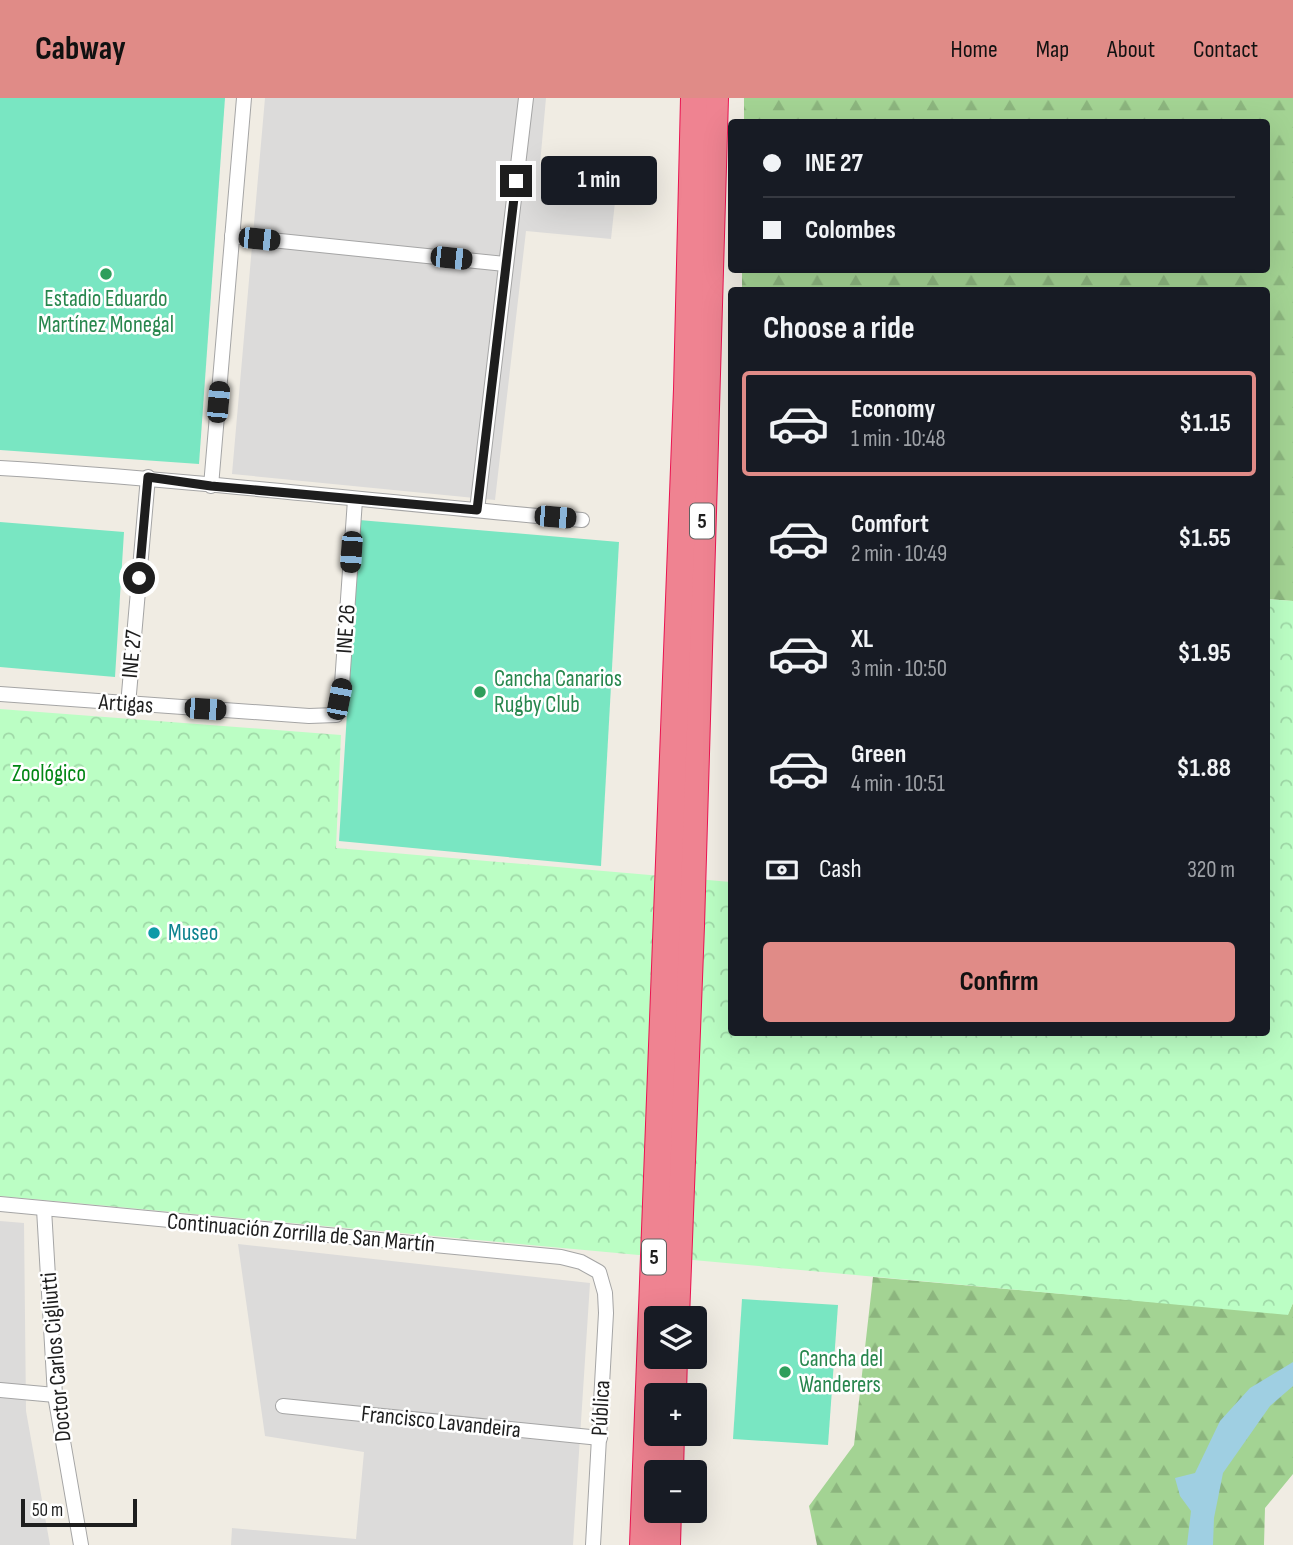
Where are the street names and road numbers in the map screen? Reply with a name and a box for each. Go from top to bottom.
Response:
road number: 5 [690,504,714,538]
street label: INE 26 [330,604,362,654]
street label: INE 27 [116,629,148,679]
street label: Artigas [97,688,154,720]
street label: Continuación Zorrilla de San Martín [166,1207,436,1259]
road number: 5 [642,1240,666,1274]
street label: Doctor Carlos Cigliutti [35,1271,77,1443]
street label: Pública [586,1379,616,1437]
street label: Francisco Lavandeira [360,1400,522,1444]

